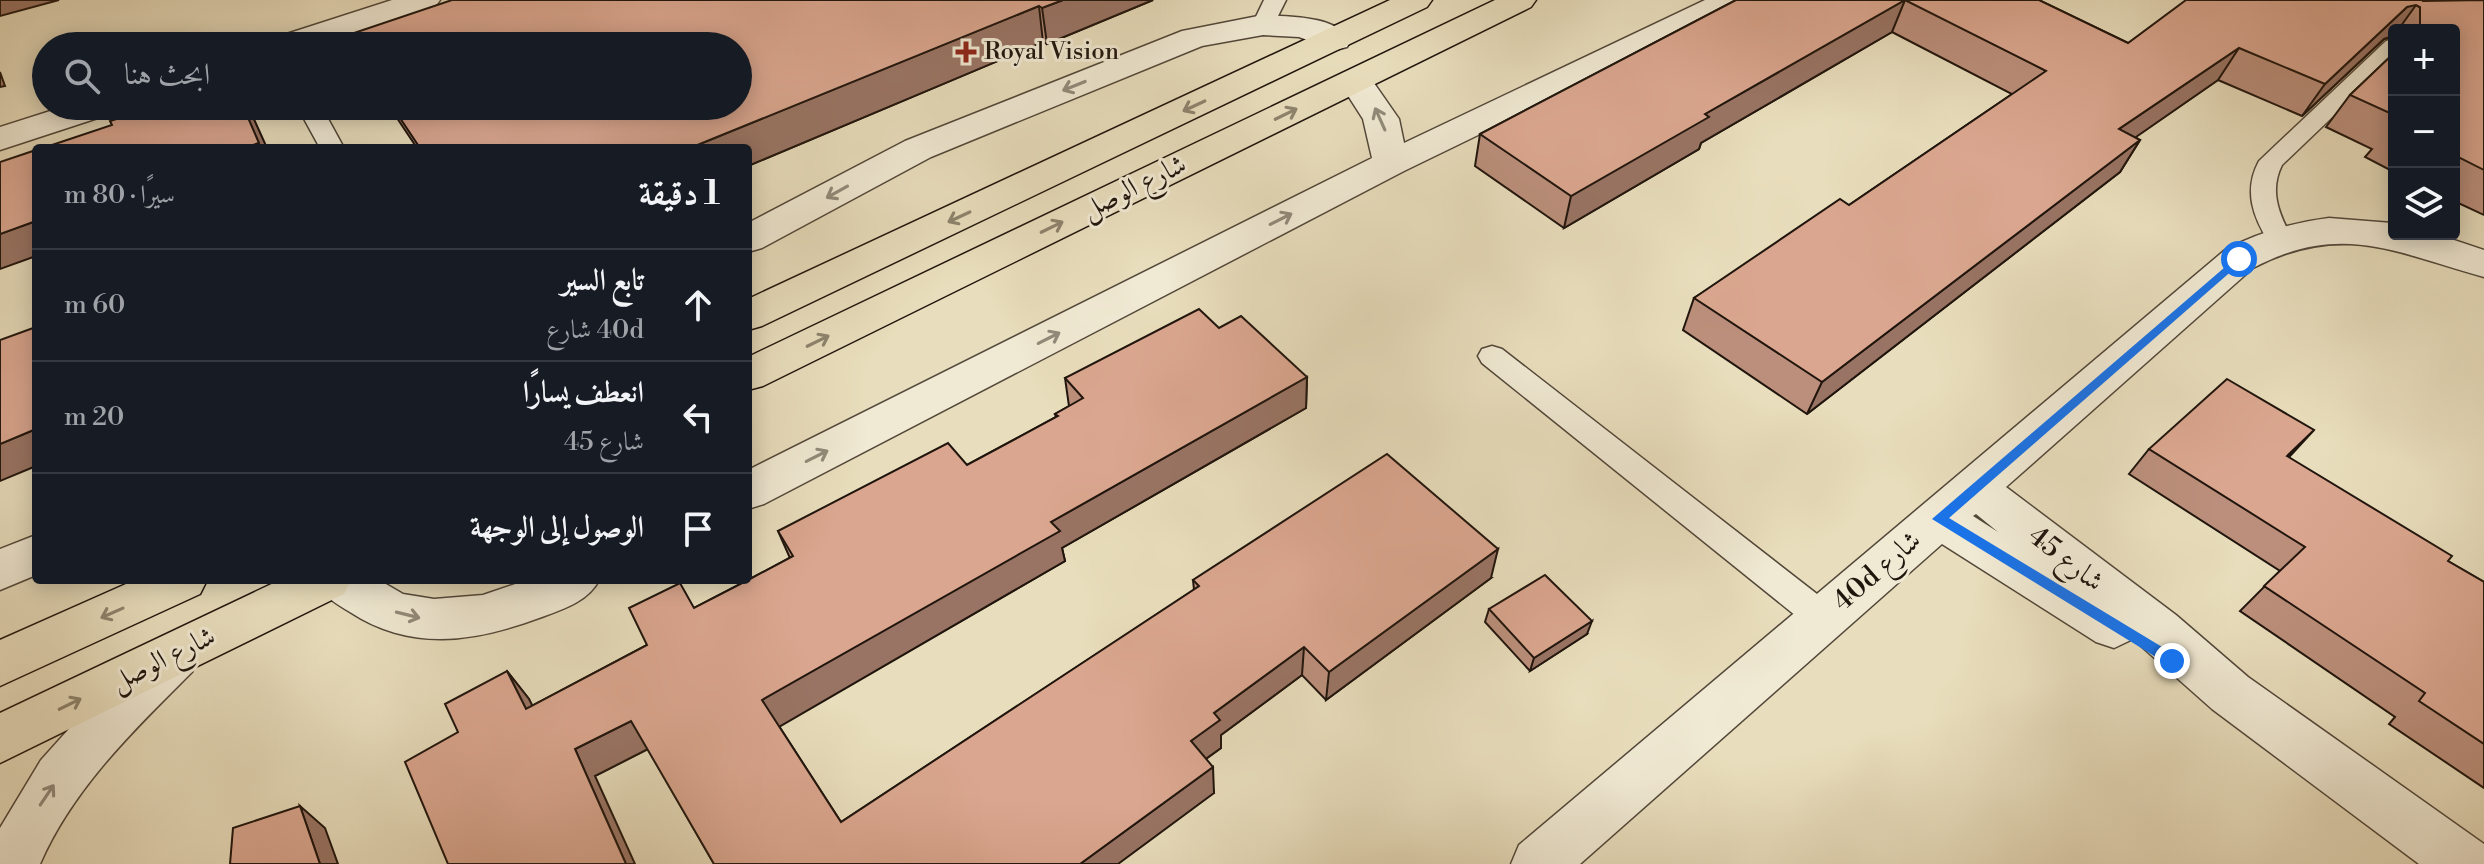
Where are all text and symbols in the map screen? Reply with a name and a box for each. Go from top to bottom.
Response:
map controls [2388,24,2460,240]
button: + [2388,24,2460,96]
search box [32,32,752,120]
place label: Royal Vision [984,37,1119,67]
marker: Royal Vision [955,41,977,63]
icon: search [60,54,104,98]
text: ابحث هنا [124,56,210,94]
one-way arrow [1062,79,1087,94]
button: − [2388,96,2460,168]
one-way arrow [1182,99,1206,114]
one-way arrow [1273,106,1297,121]
one-way arrow [1371,107,1386,132]
street label: شارع الوصل [1076,147,1194,232]
button: layers [2388,168,2460,240]
text: 1 دقيقة [639,173,720,215]
text: سيرًا · 80 m [64,179,175,211]
one-way arrow [826,184,849,200]
one-way arrow [947,210,971,225]
one-way arrow [1268,211,1292,227]
one-way arrow [1040,219,1064,234]
route start [2221,241,2257,277]
text: تابع السير [561,262,644,300]
icon: ahead [676,283,720,327]
text: 60 m [64,289,125,321]
text: 40d شارع [546,314,644,346]
one-way arrow [1037,329,1060,345]
one-way arrow [806,333,830,348]
text: انعطف يسارًا [523,374,644,412]
icon: left [676,395,720,439]
text: 20 m [64,401,124,433]
text: شارع 45 [564,426,644,458]
one-way arrow [805,448,829,463]
icon: arrive [676,507,720,551]
text: الوصول إلى الوجهة [470,509,644,547]
street label: شارع 45 [2018,519,2111,603]
street label: 40d شارع [1826,523,1932,623]
one-way arrow [100,606,124,621]
one-way arrow [395,608,421,623]
street label: شارع الوصل [105,619,223,704]
route end [2154,643,2190,679]
one-way arrow [58,696,81,711]
one-way arrow [40,784,56,807]

